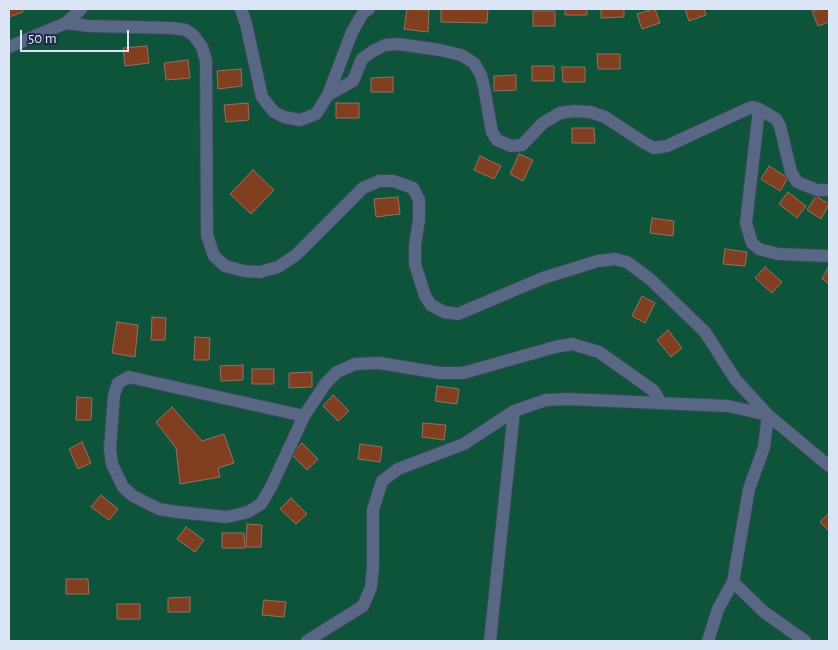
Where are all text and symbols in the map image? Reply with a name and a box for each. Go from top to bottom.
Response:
scale bar [22,20,131,52]
text: 50 m [28,31,57,46]

